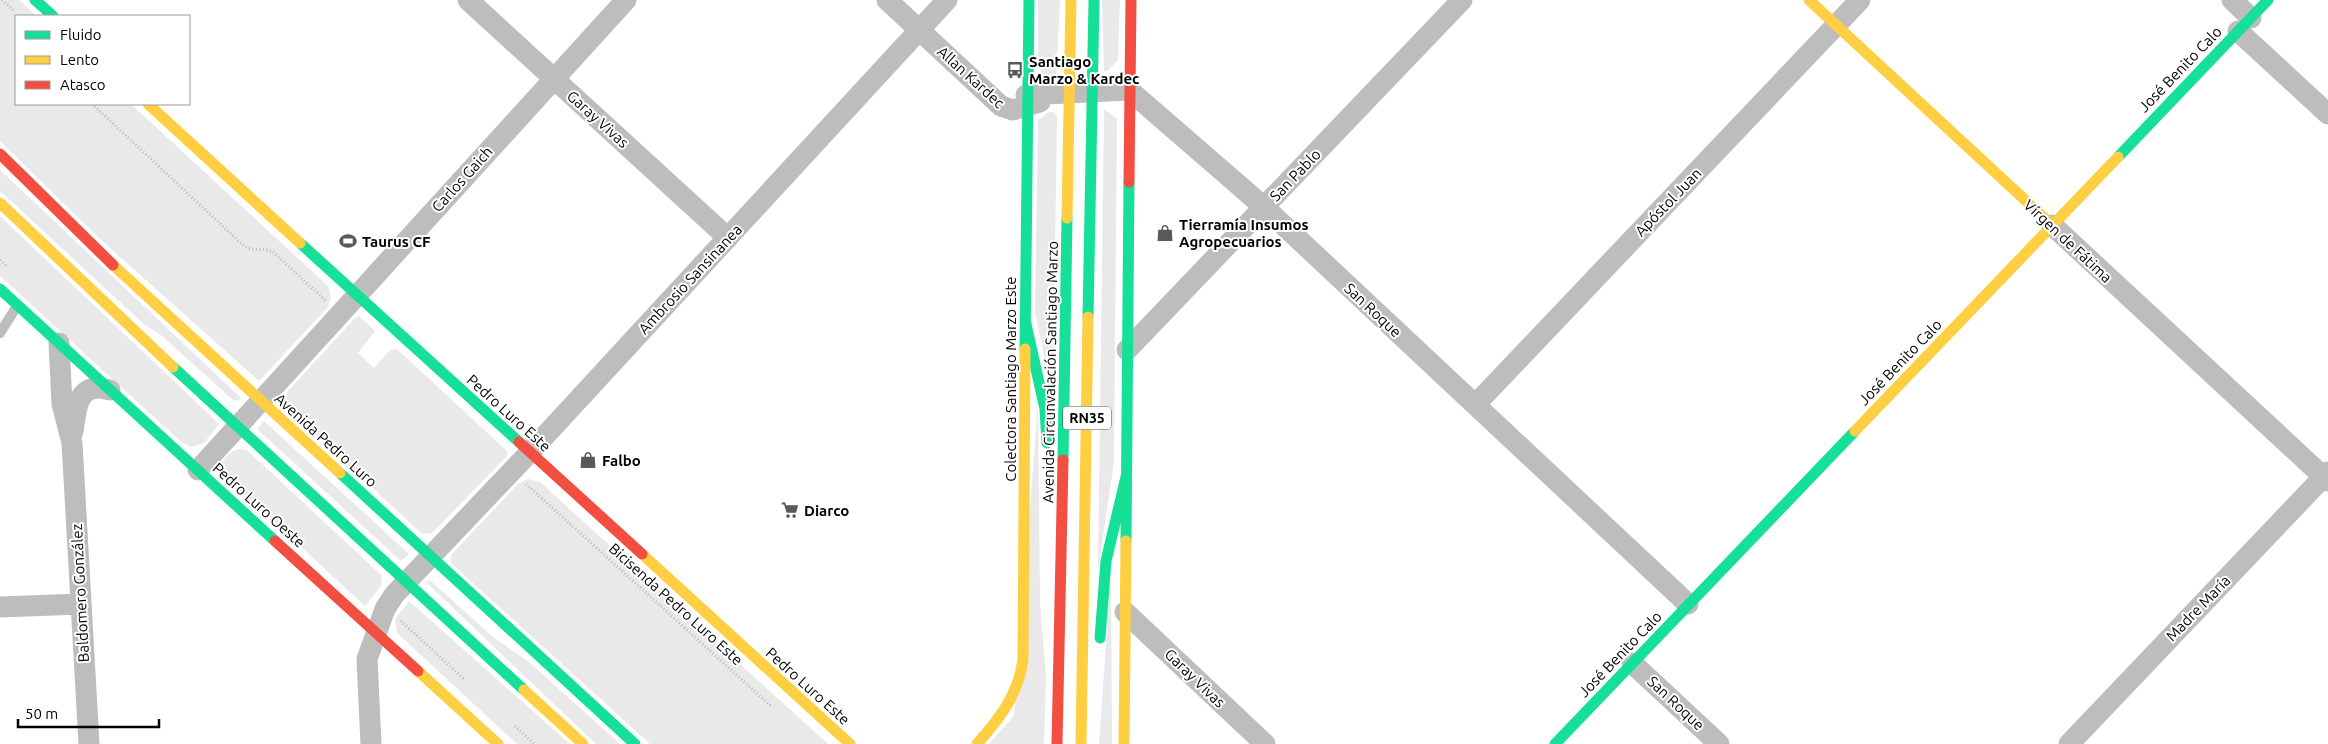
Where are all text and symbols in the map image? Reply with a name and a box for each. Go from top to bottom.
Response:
legend [15,15,190,105]
street label: José Benito Calo [2135,23,2225,115]
text: Fluido [60,26,102,43]
street label: Allan Kardec [934,43,1008,111]
text: Lento [60,51,99,68]
place label: Santiago Marzo & Kardec [1029,53,1139,87]
bus stop icon: Santiago Marzo & Kardec [1005,60,1025,80]
text: Atasco [60,76,106,93]
street label: Garay Vivas [564,87,632,151]
street label: Carlos Gaich [428,143,496,215]
street label: San Pablo [1266,145,1324,205]
street label: Apóstol Juan [1631,164,1705,240]
street label: Vírgen de Fátima [2021,196,2115,286]
place label: Tierramía Insumos Agropecuarios [1179,216,1309,250]
street label: Ambrosio Sansinanea [635,221,745,337]
shop icon: Tierramía Insumos Agropecuarios [1155,223,1175,243]
sports icon: Taurus CF [338,231,358,251]
place label: Taurus CF [362,233,431,250]
street label: Avenida Circunvalación Santiago Marzo [1039,241,1061,503]
street label: Colectora Santiago Marzo Este [1002,276,1019,482]
street label: San Roque [1341,279,1405,341]
street label: José Benito Calo [1855,316,1945,408]
street label: Pedro Luro Este [464,371,554,455]
street label: Avenida Pedro Luro [271,390,381,490]
road number: RN35 [1063,406,1111,429]
shop icon: Falbo [578,450,598,470]
place label: Falbo [602,452,641,469]
street label: Pedro Luro Oeste [209,459,309,551]
supermarket icon: Diarco [780,500,800,520]
place label: Diarco [804,502,849,519]
street label: Baldomero González [68,523,92,663]
street label: Bicisenda Pedro Luro Este [606,540,746,668]
street label: Madre María [2162,572,2234,644]
street label: José Benito Calo [1575,608,1665,700]
street label: Pedro Luro Este [763,644,853,728]
street label: Garay Vivas [1161,645,1229,711]
street label: San Roque [1644,672,1708,734]
scale bar [18,696,159,728]
text: 50 m [25,705,58,722]

